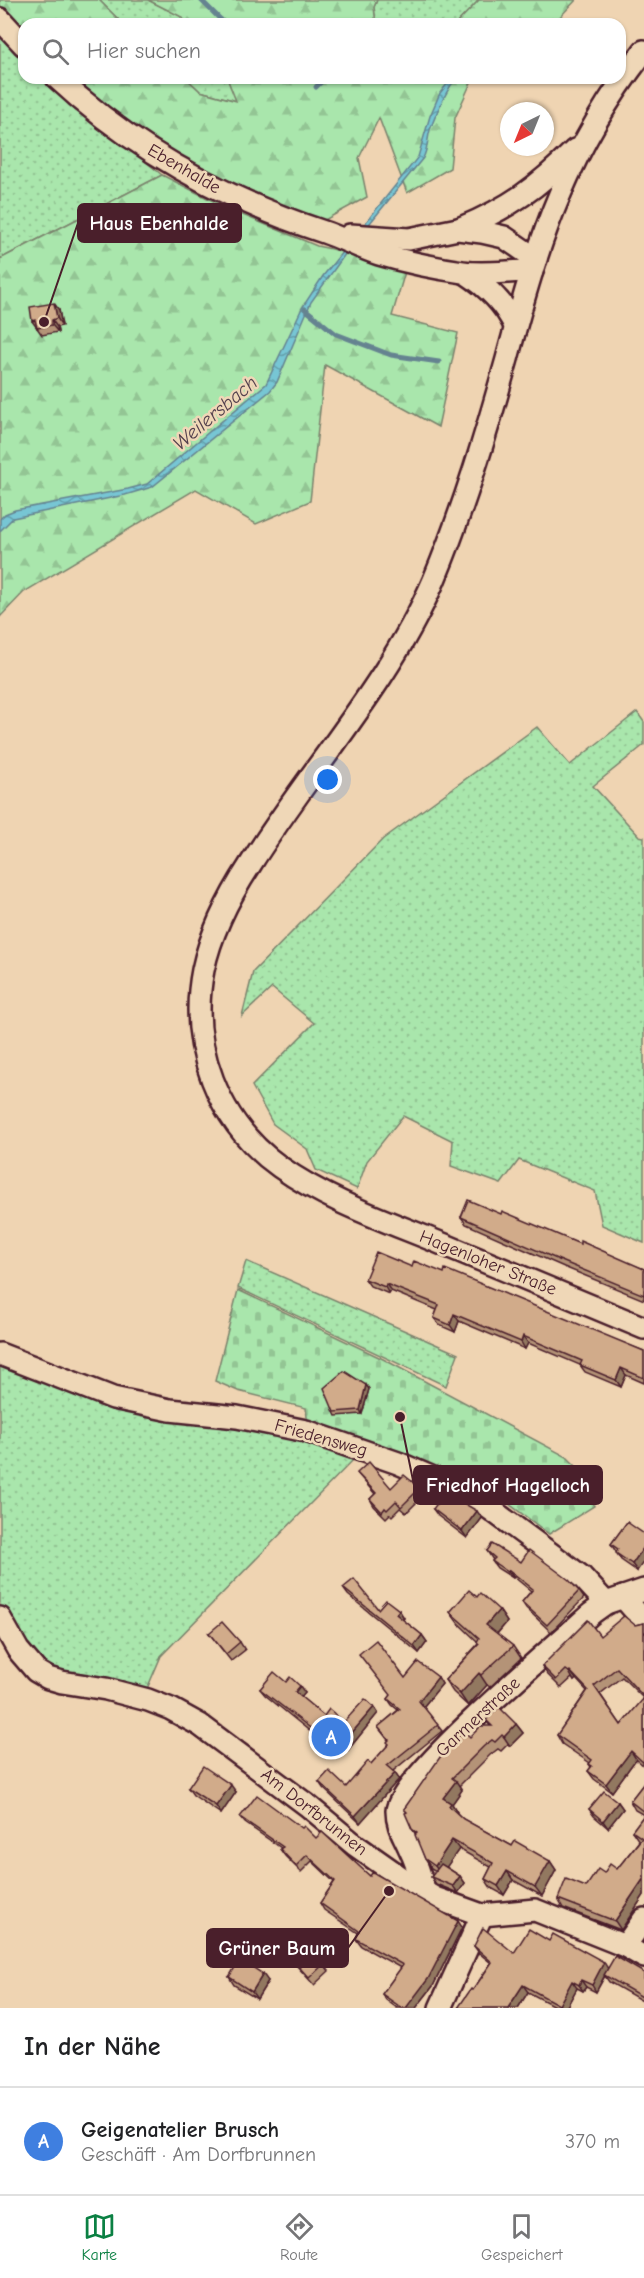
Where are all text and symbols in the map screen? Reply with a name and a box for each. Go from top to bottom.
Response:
search box [18,18,626,84]
icon: search [39,35,72,68]
text: Hier suchen [87,38,201,64]
north arrow [500,102,554,156]
street label: Ebenhalde [144,140,224,198]
callout: Haus Ebenhalde [78,204,241,242]
text: Haus Ebenhalde [89,212,229,235]
water label: Weilersbach [168,371,262,455]
your location [313,765,342,794]
street label: Hagenloher Straße [416,1226,560,1300]
street label: Friedensweg [272,1415,370,1461]
callout: Friedhof Hagelloch [414,1466,602,1504]
text: Friedhof Hagelloch [426,1474,590,1497]
street label: Garmerstraße [431,1673,525,1761]
pin: A [312,1714,350,1760]
street label: Am Dorfbrunnen [257,1764,371,1860]
callout: Grüner Baum [207,1929,348,1967]
text: Grüner Baum [218,1937,336,1960]
text: In der Nähe [24,2032,161,2062]
text: Geigenatelier Brusch [81,2117,279,2143]
text: A [38,2130,49,2153]
text: 370 m [565,2130,620,2153]
text: Geschäft · Am Dorfbrunnen [81,2143,316,2166]
tab: Karte [81,2210,117,2264]
tab: Route [280,2210,318,2264]
tab: Gespeichert [481,2210,563,2264]

